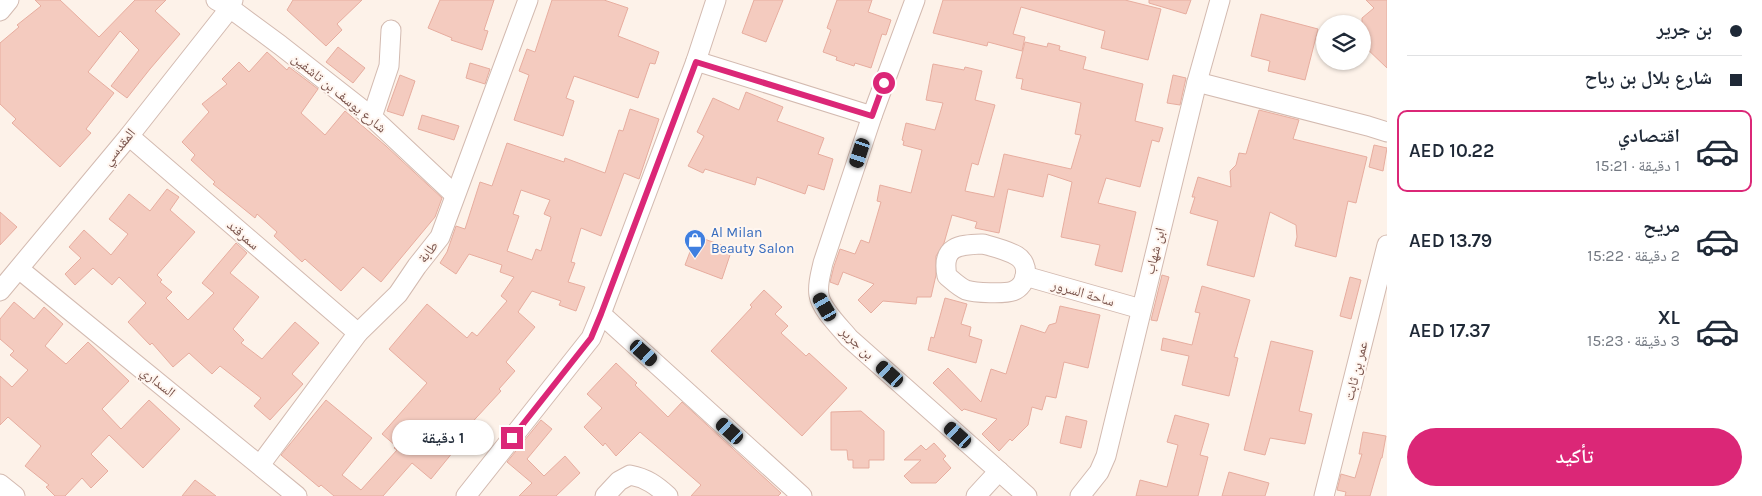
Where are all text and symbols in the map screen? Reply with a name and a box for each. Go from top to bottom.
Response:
map controls [1316,15,1371,70]
button: layers [1316,15,1371,70]
text: بن جرير [1657,18,1712,40]
street label: شارع يوسف بن تاشفين [288,50,390,137]
text: شارع بلال بن رباح [1584,67,1712,89]
route start [873,72,895,94]
street label: المقدسي [99,125,141,171]
text: اقتصادي [1618,125,1680,147]
icon: car [1695,129,1740,174]
car [848,136,871,170]
text: AED 10.22 [1409,140,1494,162]
text: 1 دقيقة · 15:21 [1595,156,1680,175]
text: مريح [1643,215,1680,237]
street label: سمرقند [223,216,263,254]
icon: car [1695,219,1740,264]
place label: Al Milan Beauty Salon [711,224,794,257]
street label: ابن شهاب [1141,226,1169,276]
shop icon: Al Milan Beauty Salon [683,228,707,259]
text: AED 13.79 [1409,230,1492,252]
street label: طابة [414,238,442,266]
text: 2 دقيقة · 15:22 [1587,246,1680,265]
street label: ساحة السرور [1049,276,1116,310]
car [811,290,838,324]
text: XL [1658,307,1680,329]
icon: car [1695,309,1740,354]
text: AED 17.37 [1409,320,1490,342]
street label: بن جرير [836,322,878,363]
text: 3 دقيقة · 15:23 [1587,331,1680,350]
car [627,337,660,369]
street label: عمر بن ثابت [1340,339,1372,403]
car [873,358,906,390]
street label: السداري [136,363,179,403]
car [713,415,746,447]
car [941,419,974,451]
callout: 1 دقيقة [392,420,494,456]
route end [501,427,523,449]
text: 1 دقيقة [422,428,464,447]
button: تأكيد [1407,428,1742,486]

